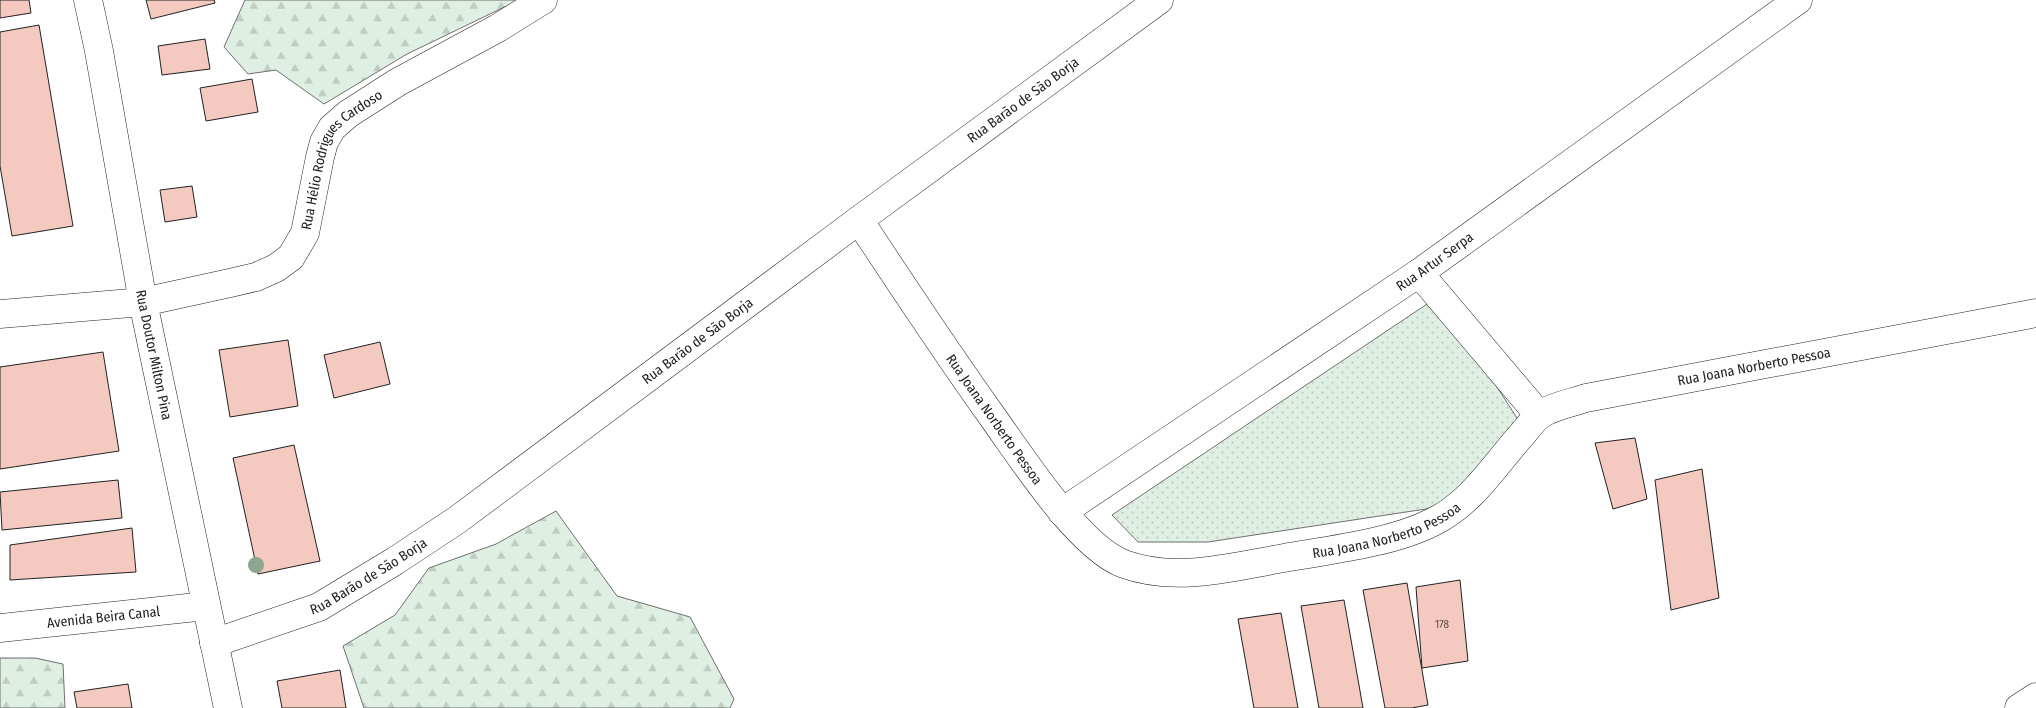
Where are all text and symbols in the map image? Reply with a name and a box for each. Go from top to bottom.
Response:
street label: Rua Barão de São Borja [964,53,1082,146]
street label: Rua Hélio Rodrigues Cardoso [297,86,385,231]
street label: Rua Artur Serpa [1393,228,1477,294]
street label: Rua Doutor Milton Pina [132,288,176,422]
street label: Rua Barão de São Borja [638,294,756,388]
street label: Rua Joana Norberto Pessoa [1676,343,1832,389]
street label: Rua Joana Norberto Pessoa [943,351,1046,488]
street label: Rua Joana Norberto Pessoa [1311,499,1464,562]
street label: Rua Barão de São Borja [308,534,430,618]
street label: Avenida Beira Canal [46,602,161,631]
house number: 178 [1435,618,1450,631]

